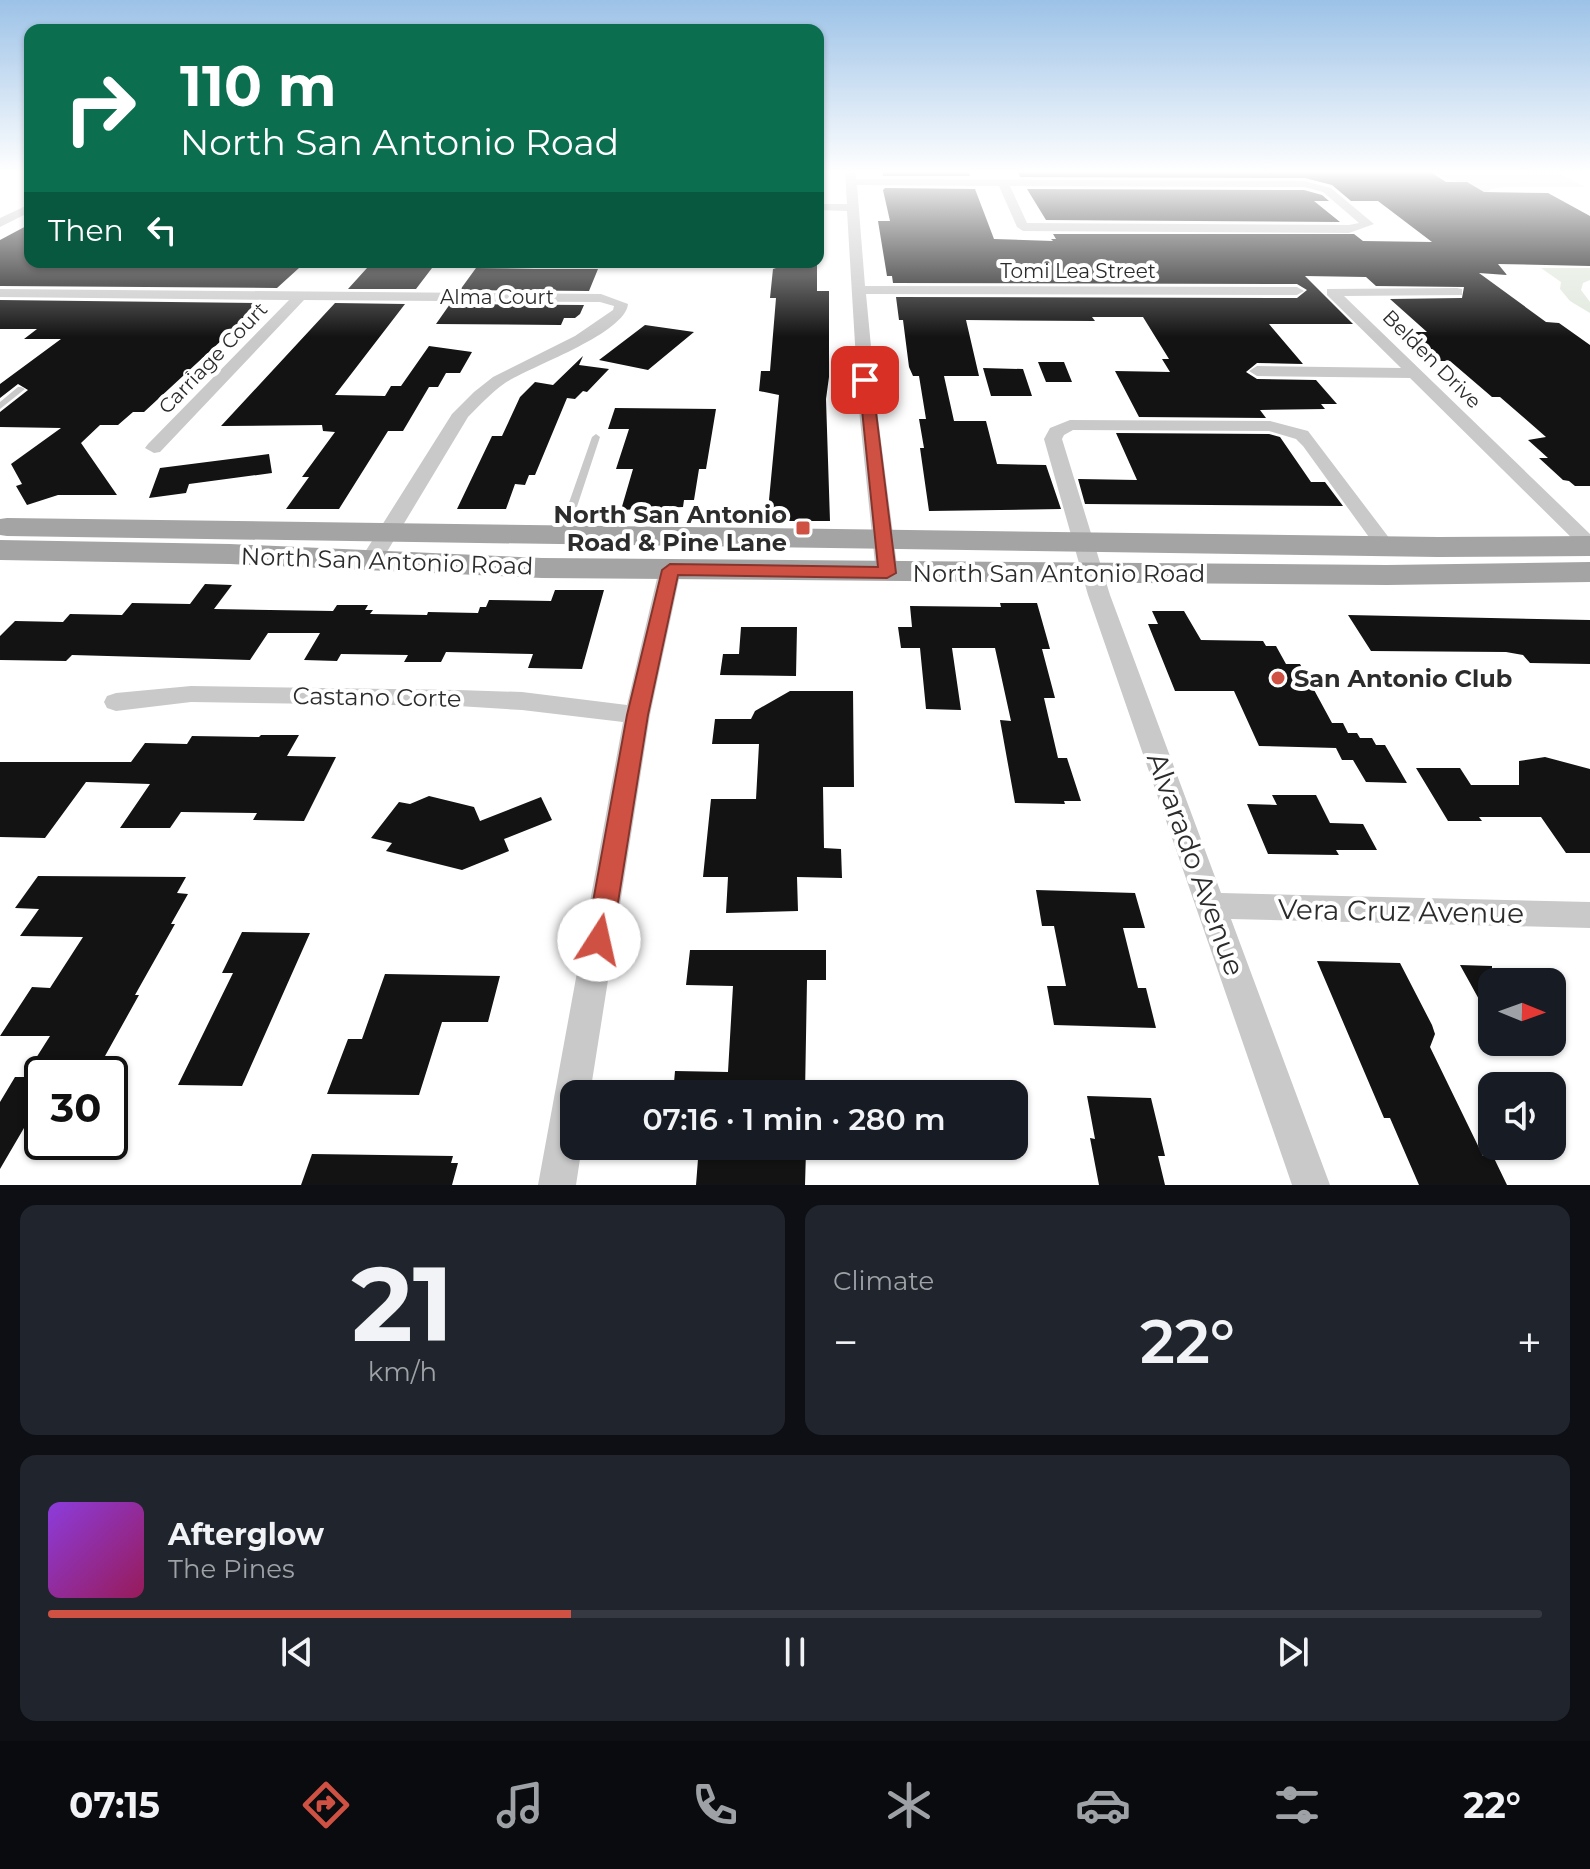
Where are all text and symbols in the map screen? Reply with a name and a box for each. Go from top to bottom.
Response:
text: 110 m [180,52,337,120]
icon: right [48,56,152,160]
text: North San Antonio Road [180,120,619,164]
icon: left [140,208,184,252]
text: Then [48,212,124,249]
street label: Tomi Lea Street [1000,259,1156,283]
street label: Alma Court [440,285,554,309]
street label: Carriage Court [154,297,272,419]
street label: Belden Drive [1378,305,1486,413]
pin [831,346,899,414]
icon: arrive [843,358,887,402]
place label: North San Antonio Road & Pine Lane [554,500,787,557]
marker: North San Antonio Road & Pine Lane [794,519,812,537]
street label: North San Antonio Road [240,541,534,581]
street label: North San Antonio Road [913,559,1205,588]
place label: San Antonio Club [1294,664,1512,693]
marker: San Antonio Club [1269,669,1287,687]
street label: Castano Corte [292,681,462,713]
street label: Alvarado Avenue [1140,748,1252,980]
street label: Vera Cruz Avenue [1278,892,1524,930]
position arrow [557,898,641,982]
north arrow [1478,968,1566,1056]
map controls [1478,968,1566,1160]
speed limit sign: 30 [24,1056,128,1160]
button: sound [1478,1072,1566,1160]
text: 07:16 · 1 min · 280 m [643,1101,946,1138]
text: 21 [351,1240,454,1367]
text: Climate [833,1265,934,1297]
text: 22° [1140,1305,1235,1378]
text: − [833,1315,858,1369]
text: + [1517,1315,1542,1369]
text: km/h [368,1356,437,1388]
text: Afterglow [168,1516,324,1553]
text: The Pines [168,1553,295,1585]
icon: previous [275,1630,319,1674]
icon: pause [773,1630,817,1674]
icon: next [1271,1630,1315,1674]
icon: directions [298,1777,354,1833]
icon: music [492,1777,548,1833]
icon: phone [687,1777,743,1833]
icon: climate [881,1777,937,1833]
icon: car [1075,1777,1131,1833]
icon: filters [1269,1777,1325,1833]
text: 07:15 [69,1783,160,1827]
text: 22° [1463,1783,1521,1827]

